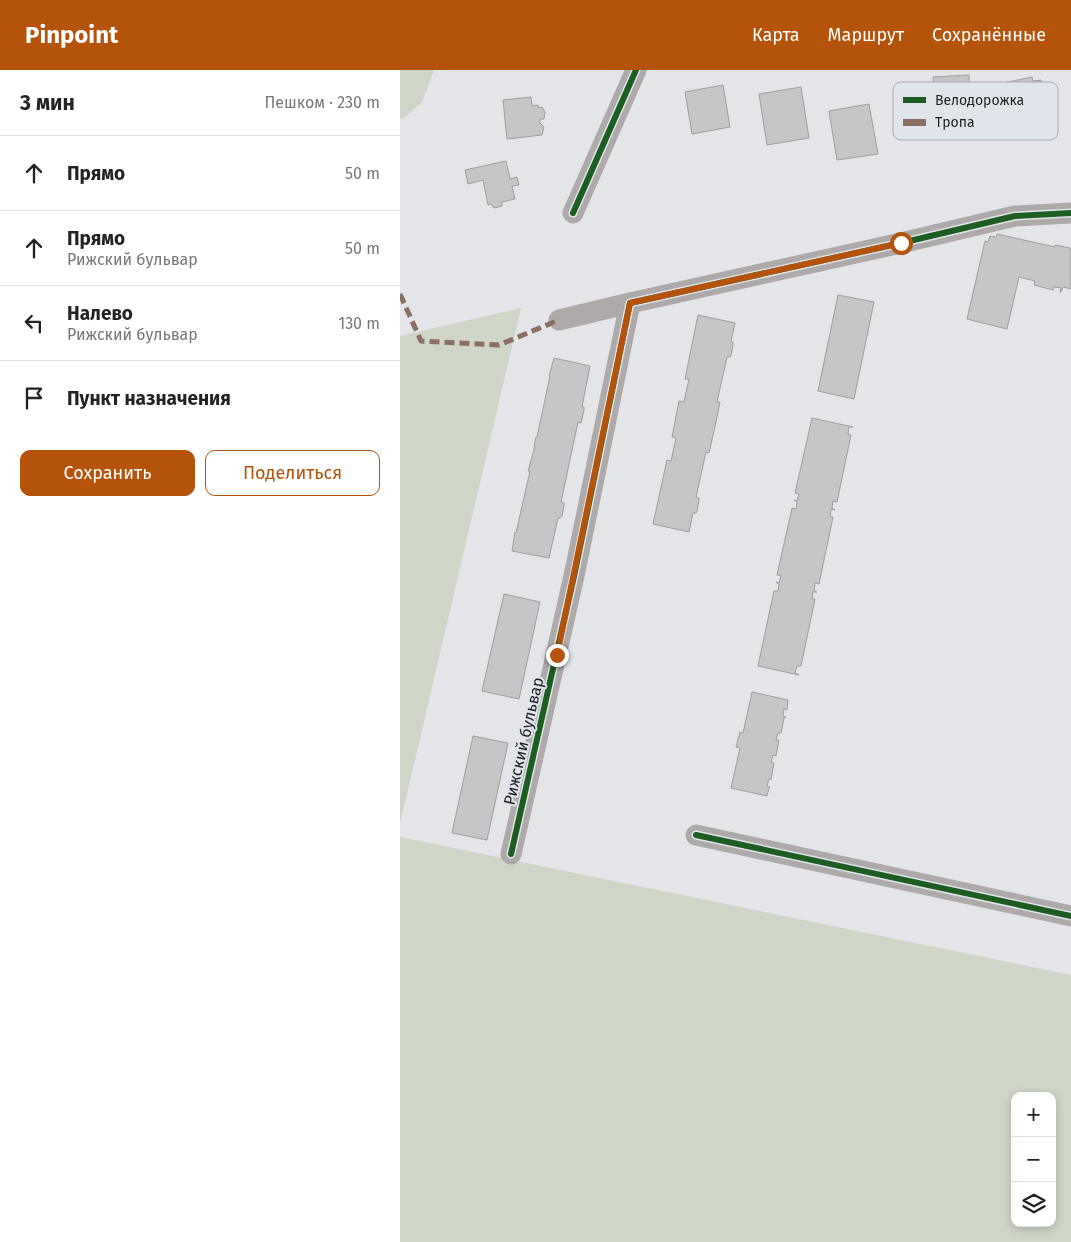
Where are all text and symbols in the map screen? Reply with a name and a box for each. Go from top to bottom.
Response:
text: Pinpoint [25,21,118,49]
text: Карта [752,24,800,46]
text: Маршрут [828,24,904,46]
text: Сохранённые [932,24,1046,46]
legend [893,82,1058,140]
text: 3 мин [20,90,75,116]
text: Велодорожка [935,92,1024,109]
text: Пешком · 230 m [264,93,380,112]
text: Тропа [935,114,975,131]
icon: ahead [20,159,48,187]
text: Прямо [67,162,125,185]
text: 50 m [345,164,380,183]
text: Прямо [67,227,125,250]
route start [890,232,913,255]
icon: ahead [20,234,48,262]
text: 50 m [345,239,380,258]
text: Рижский бульвар [67,250,198,269]
text: Налево [67,302,133,325]
icon: left [20,309,48,337]
text: 130 m [338,314,380,333]
text: Рижский бульвар [67,325,198,344]
icon: arrive [20,384,48,412]
text: Пункт назначения [67,387,231,410]
button: Сохранить [20,450,195,496]
button: Поделиться [205,450,380,496]
route end [546,644,569,667]
street label: Рижский бульвар [500,675,547,807]
map controls [1011,1092,1056,1227]
button: + [1011,1092,1056,1137]
button: − [1011,1137,1056,1182]
button: layers [1011,1182,1056,1227]

